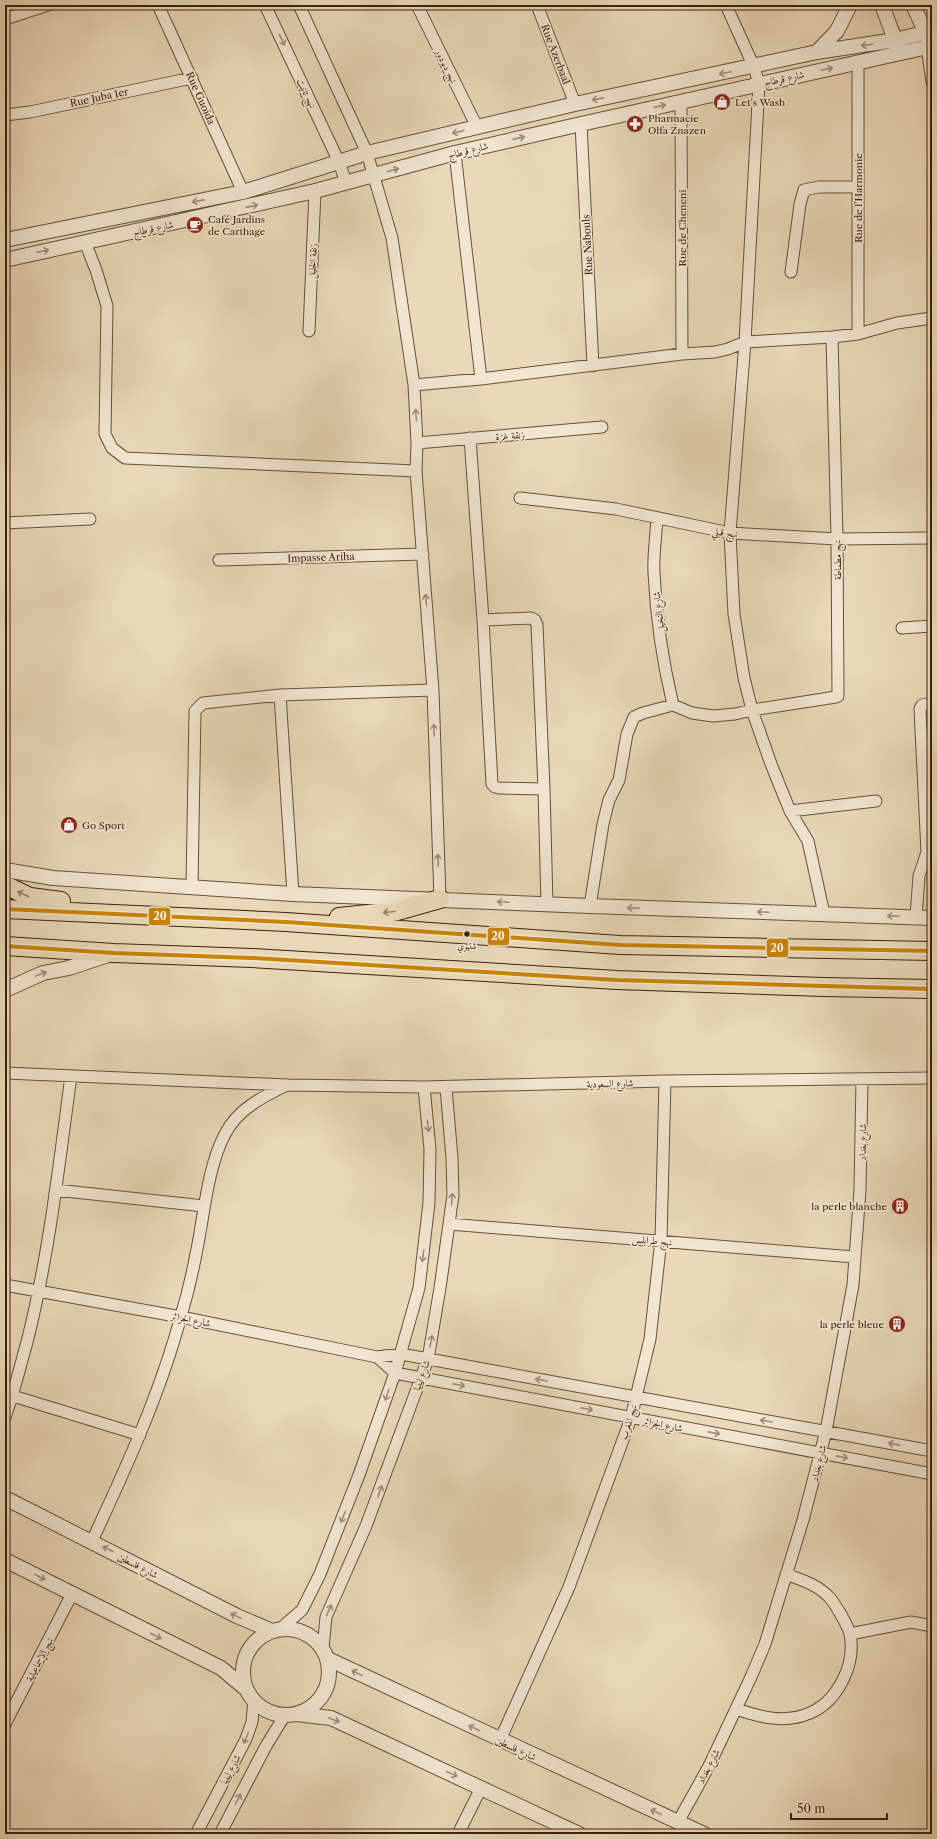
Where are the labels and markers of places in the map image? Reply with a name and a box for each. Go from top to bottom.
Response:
shop icon: Let's Wash [712,92,732,112]
place label: Let's Wash [735,96,786,109]
place label: Pharmacie Olfa Znazen [648,112,707,137]
pharmacy icon: Pharmacie Olfa Znazen [625,114,645,134]
place label: Café Jardins de Carthage [208,213,266,238]
cafe icon: Café Jardins de Carthage [185,215,205,235]
shop icon: Go Sport [59,815,79,835]
place label: Go Sport [82,819,125,832]
marker: شتيوي [462,929,472,939]
place label: شتيوي [457,940,477,954]
building icon: la perle blanche [890,1196,910,1216]
place label: la perle blanche [811,1200,887,1213]
building icon: la perle bleue [887,1314,907,1334]
place label: la perle bleue [820,1318,884,1331]

